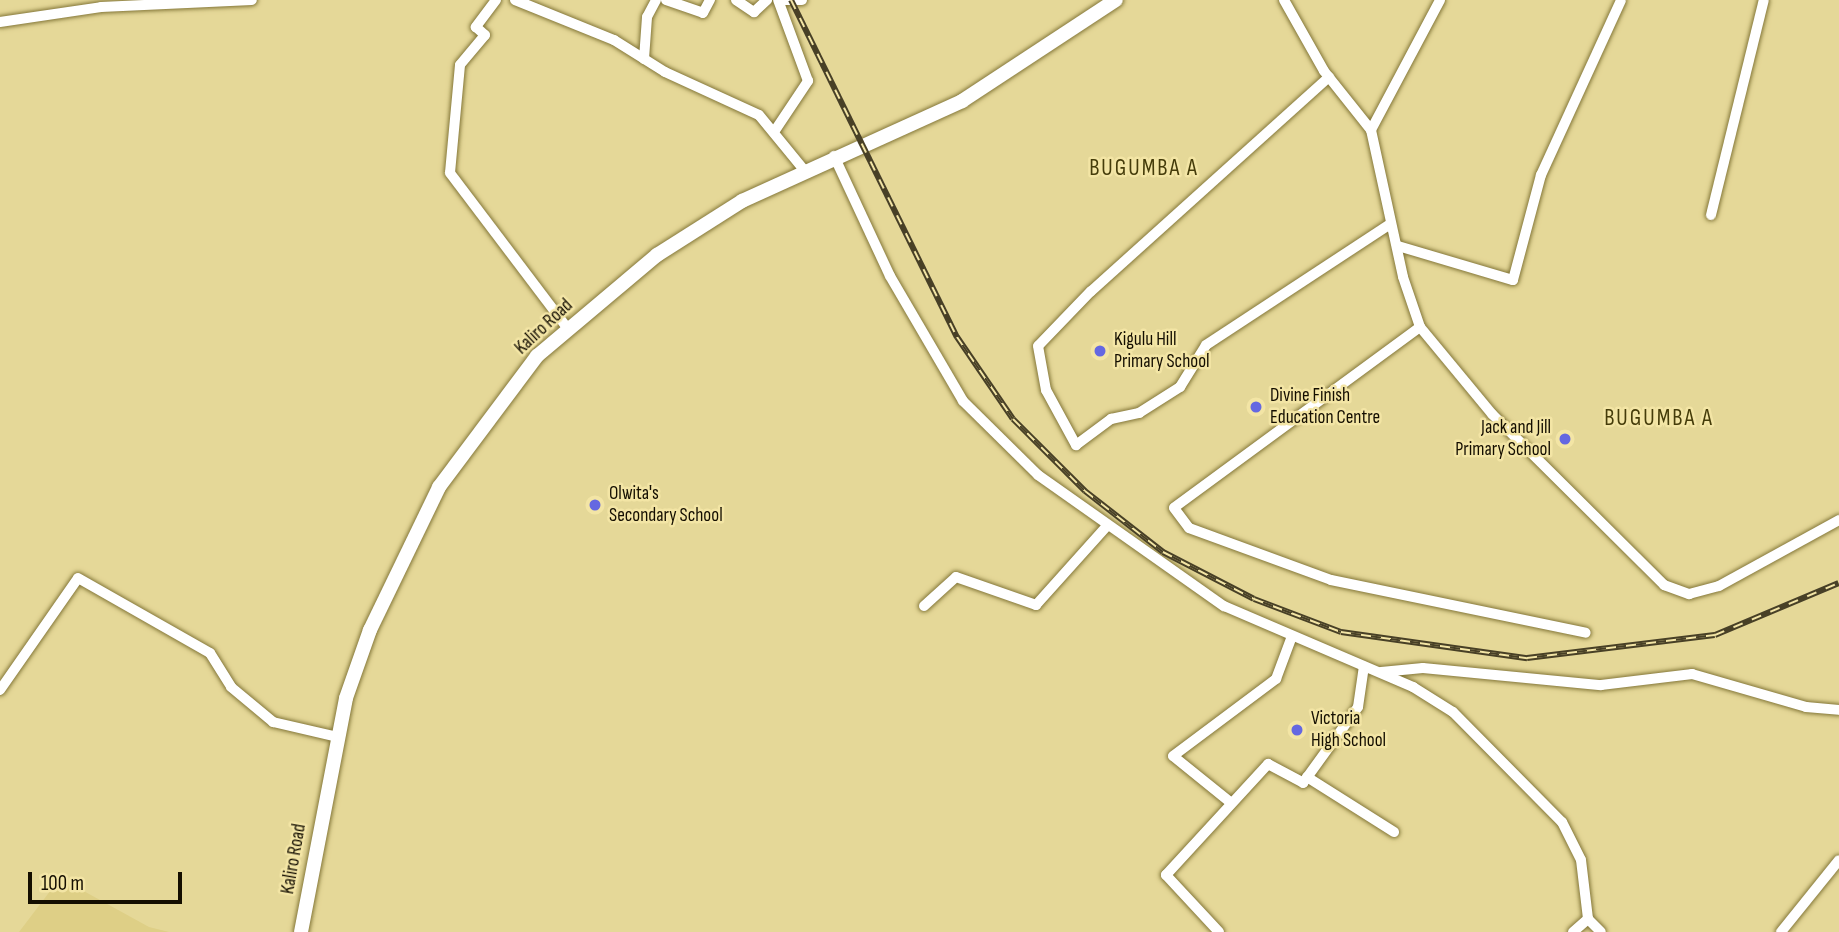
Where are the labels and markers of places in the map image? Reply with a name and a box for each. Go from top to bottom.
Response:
place label: Kigulu Hill Primary School [1114,329,1210,373]
marker: Kigulu Hill Primary School [1092,343,1108,359]
place label: Divine Finish Education Centre [1270,385,1380,429]
marker: Divine Finish Education Centre [1248,399,1264,415]
place label: Jack and Jill Primary School [1455,417,1551,461]
marker: Jack and Jill Primary School [1557,431,1573,447]
place label: Olwita's Secondary School [609,483,723,527]
marker: Olwita's Secondary School [587,497,603,513]
place label: Victoria High School [1311,708,1386,752]
marker: Victoria High School [1289,722,1305,738]

